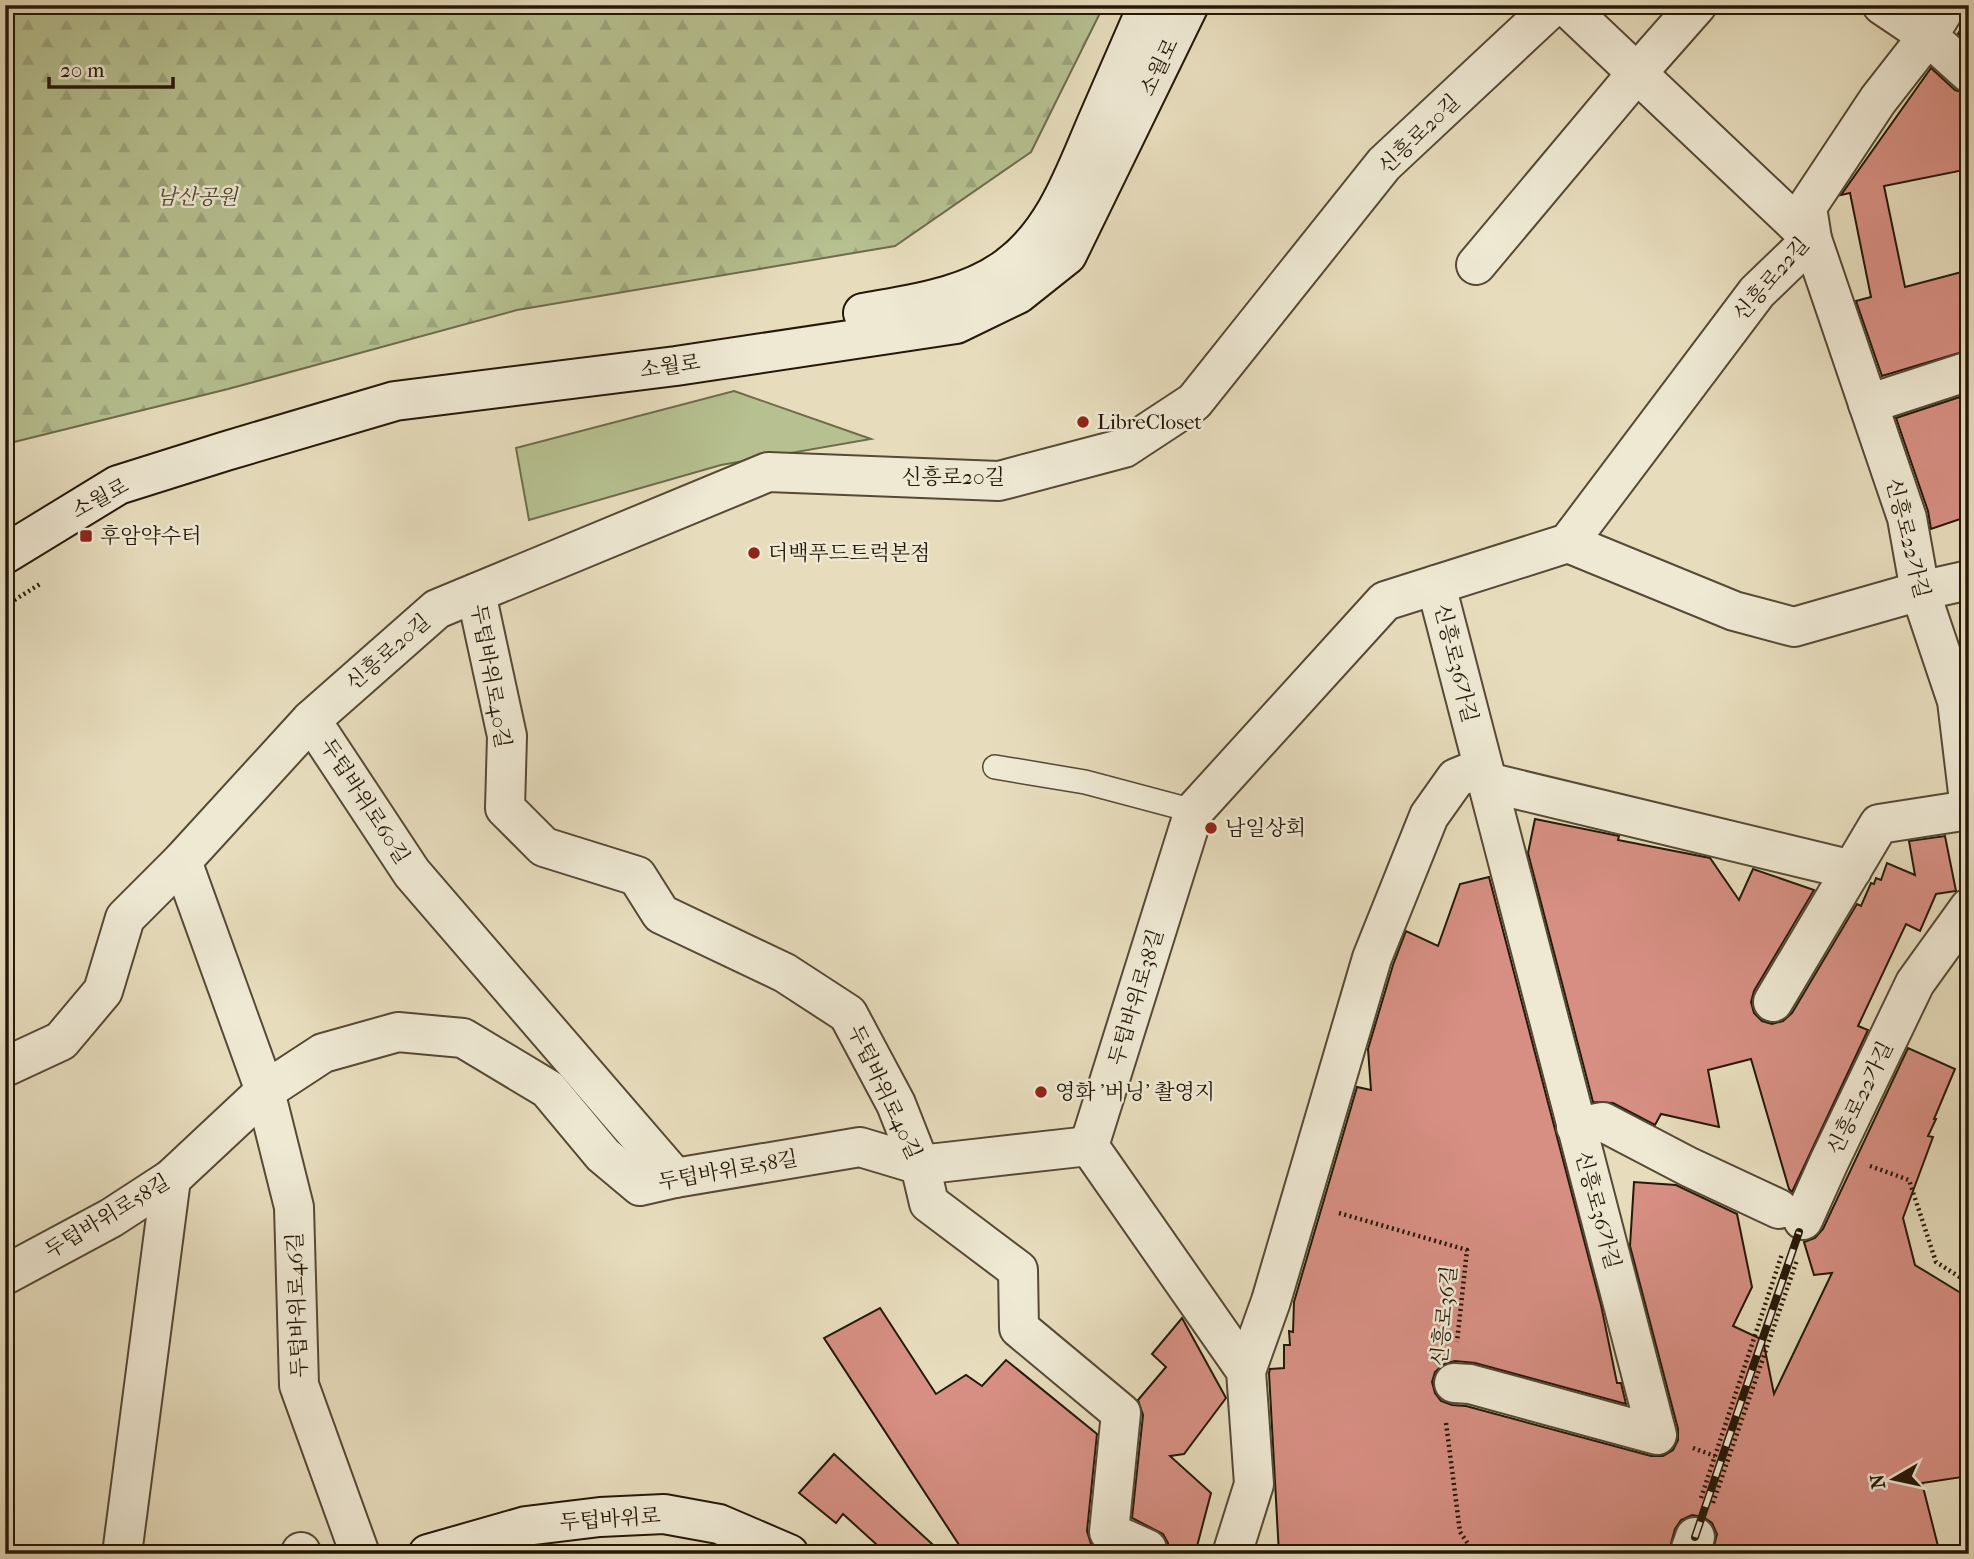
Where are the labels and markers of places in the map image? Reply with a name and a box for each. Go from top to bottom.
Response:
place label: LibreCloset [1097,410,1202,434]
marker: LibreCloset [1075,414,1091,430]
place label: 후암약수터 [100,524,201,548]
marker: 후암약수터 [78,528,94,544]
place label: 더백푸드트럭본점 [768,541,930,565]
marker: 더백푸드트럭본점 [746,545,762,561]
place label: 남일상회 [1225,816,1306,840]
marker: 남일상회 [1203,820,1219,836]
place label: 영화 '버닝' 촬영지 [1055,1080,1215,1104]
marker: 영화 '버닝' 촬영지 [1033,1084,1049,1100]

